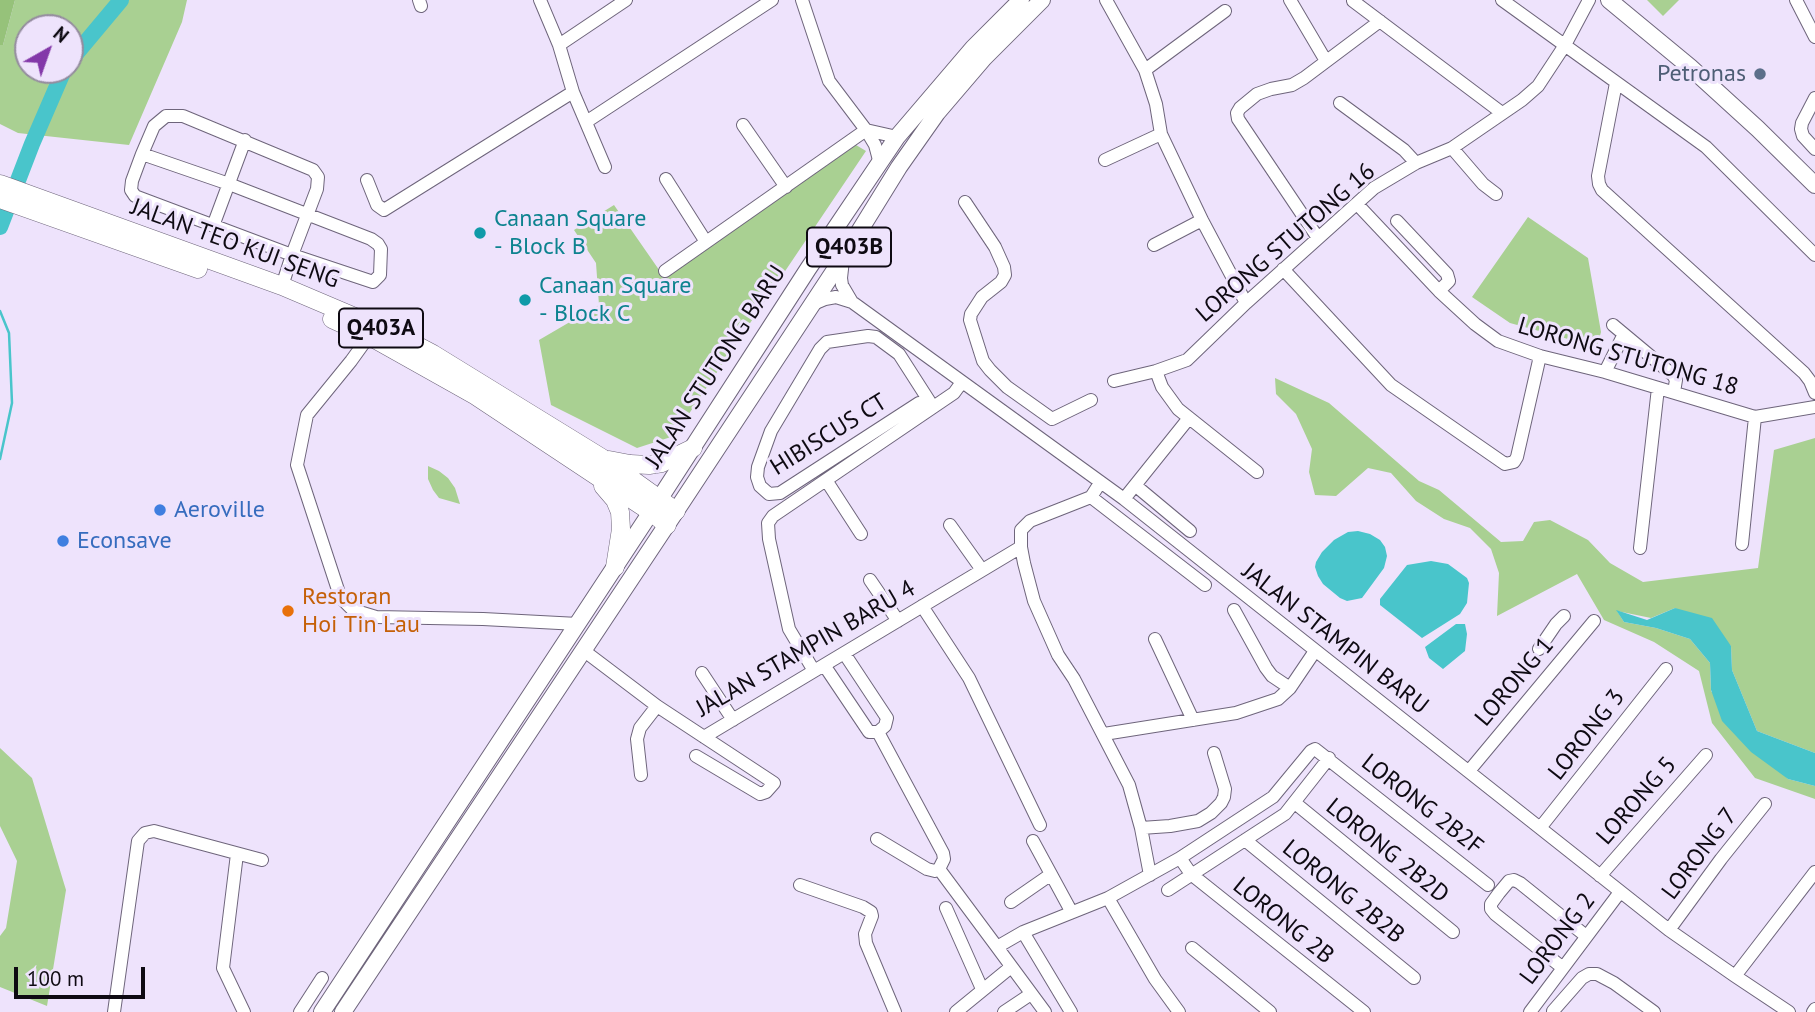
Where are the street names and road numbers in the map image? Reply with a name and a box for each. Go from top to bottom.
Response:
street label: LORONG STUTONG 16 [1191,157,1381,329]
street label: JALAN TEO KUI SENG [127,193,343,295]
road number: Q403B [807,228,891,266]
street label: JALAN STUTONG BARU [640,260,792,474]
road number: Q403A [339,308,423,348]
street label: LORONG STUTONG 18 [1515,312,1741,402]
street label: HIBISCUS CT [766,388,892,482]
street label: JALAN STAMPIN BARU [1236,557,1434,721]
street label: JALAN STAMPIN BARU 4 [691,575,921,723]
street label: LORONG 1 [1470,632,1560,732]
street label: LORONG 3 [1543,684,1631,786]
street label: LORONG 2B2F [1355,748,1489,862]
street label: LORONG 5 [1591,751,1683,851]
street label: LORONG 2B2D [1320,793,1454,909]
street label: LORONG 7 [1656,803,1744,905]
street label: LORONG 2B2B [1276,834,1410,950]
street label: LORONG 2B [1227,872,1339,970]
street label: LORONG 2 [1514,888,1602,990]

